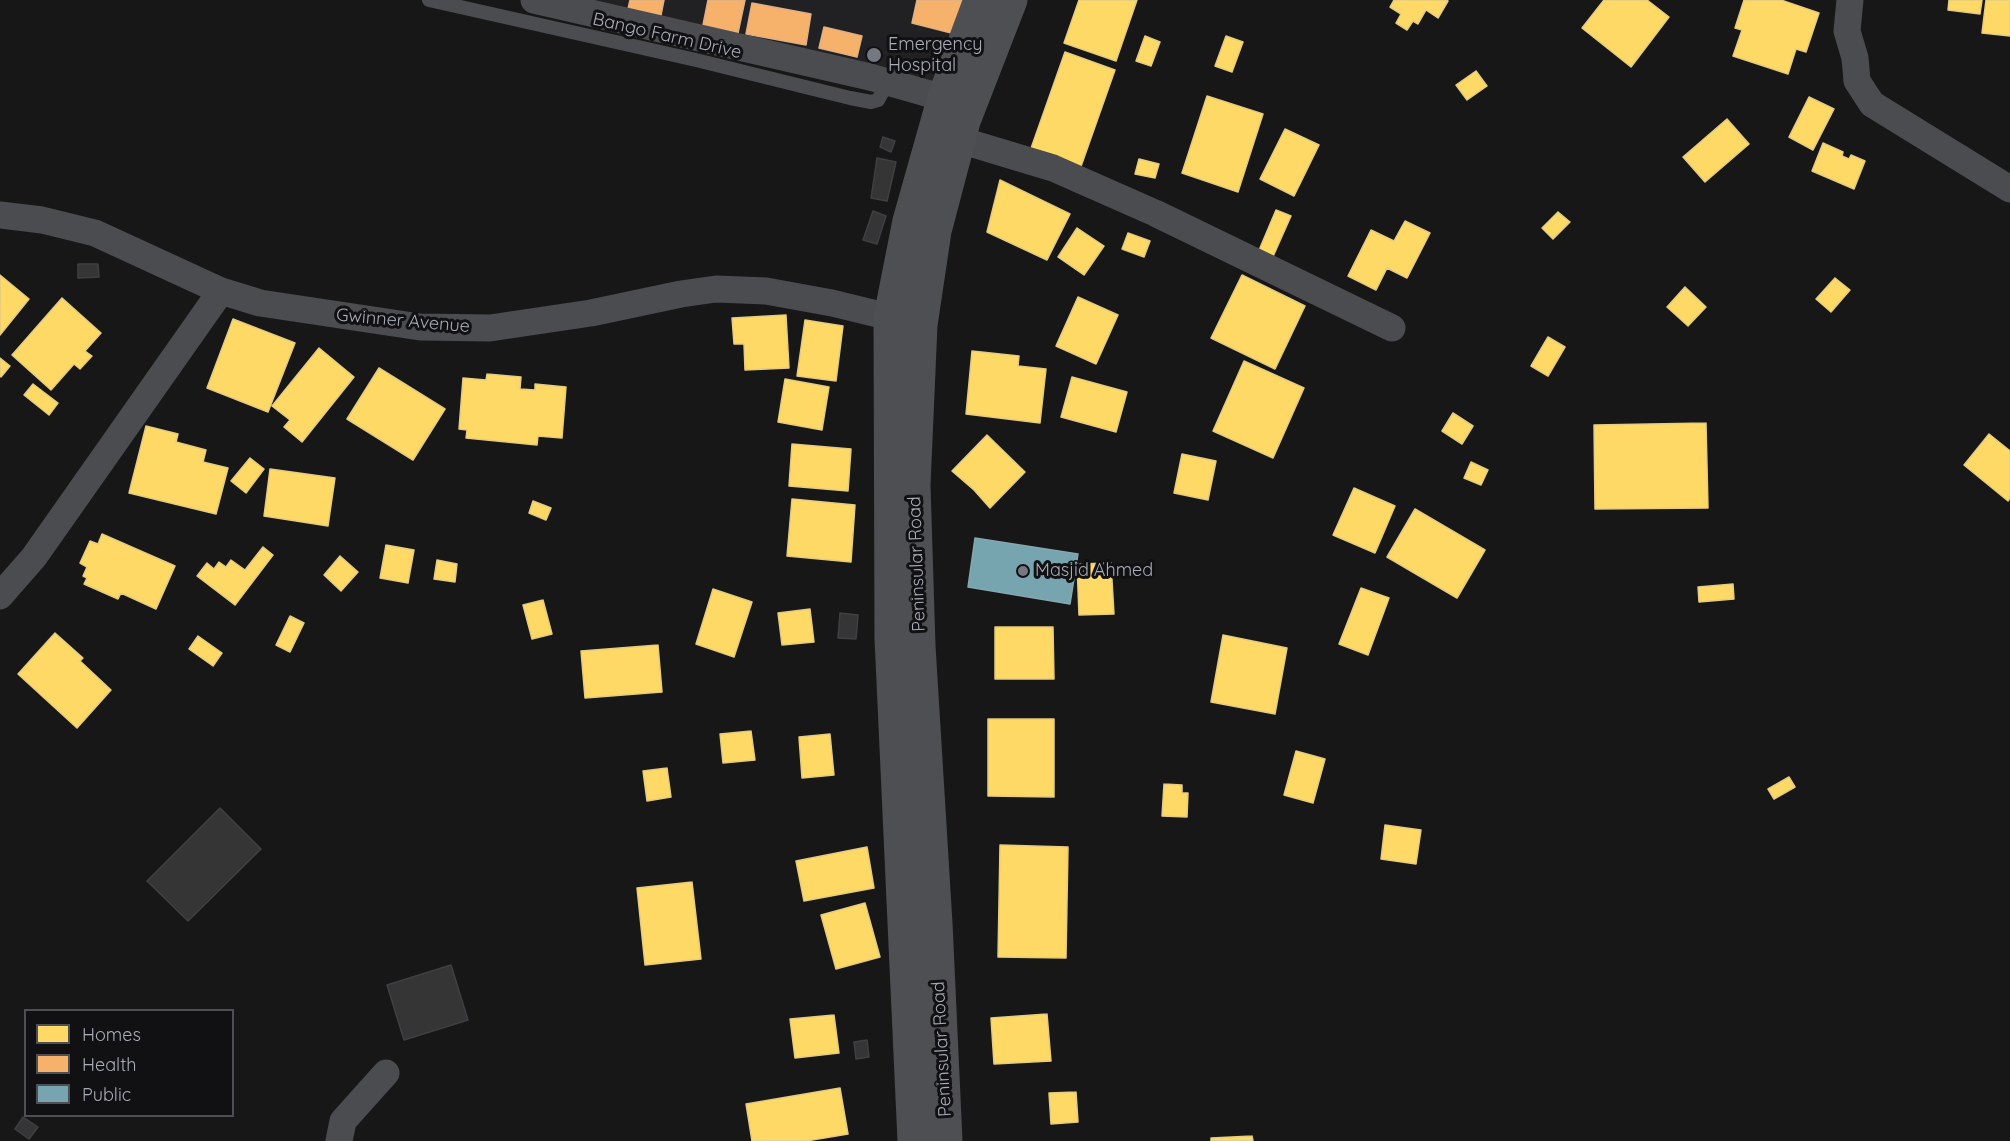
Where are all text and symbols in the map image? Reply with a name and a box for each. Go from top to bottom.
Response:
street label: Bango Farm Drive [591,8,743,64]
place label: Emergency Hospital [888,34,982,76]
marker: Emergency Hospital [865,46,883,64]
street label: Gwinner Avenue [335,304,471,338]
street label: Peninsular Road [904,496,930,632]
place label: Masjid Ahmed [1035,560,1153,582]
marker: Masjid Ahmed [1016,564,1030,578]
street label: Peninsular Road [928,981,956,1117]
legend [24,1009,234,1117]
text: Homes [82,1023,141,1046]
text: Health [82,1053,137,1076]
text: Public [82,1083,131,1106]

